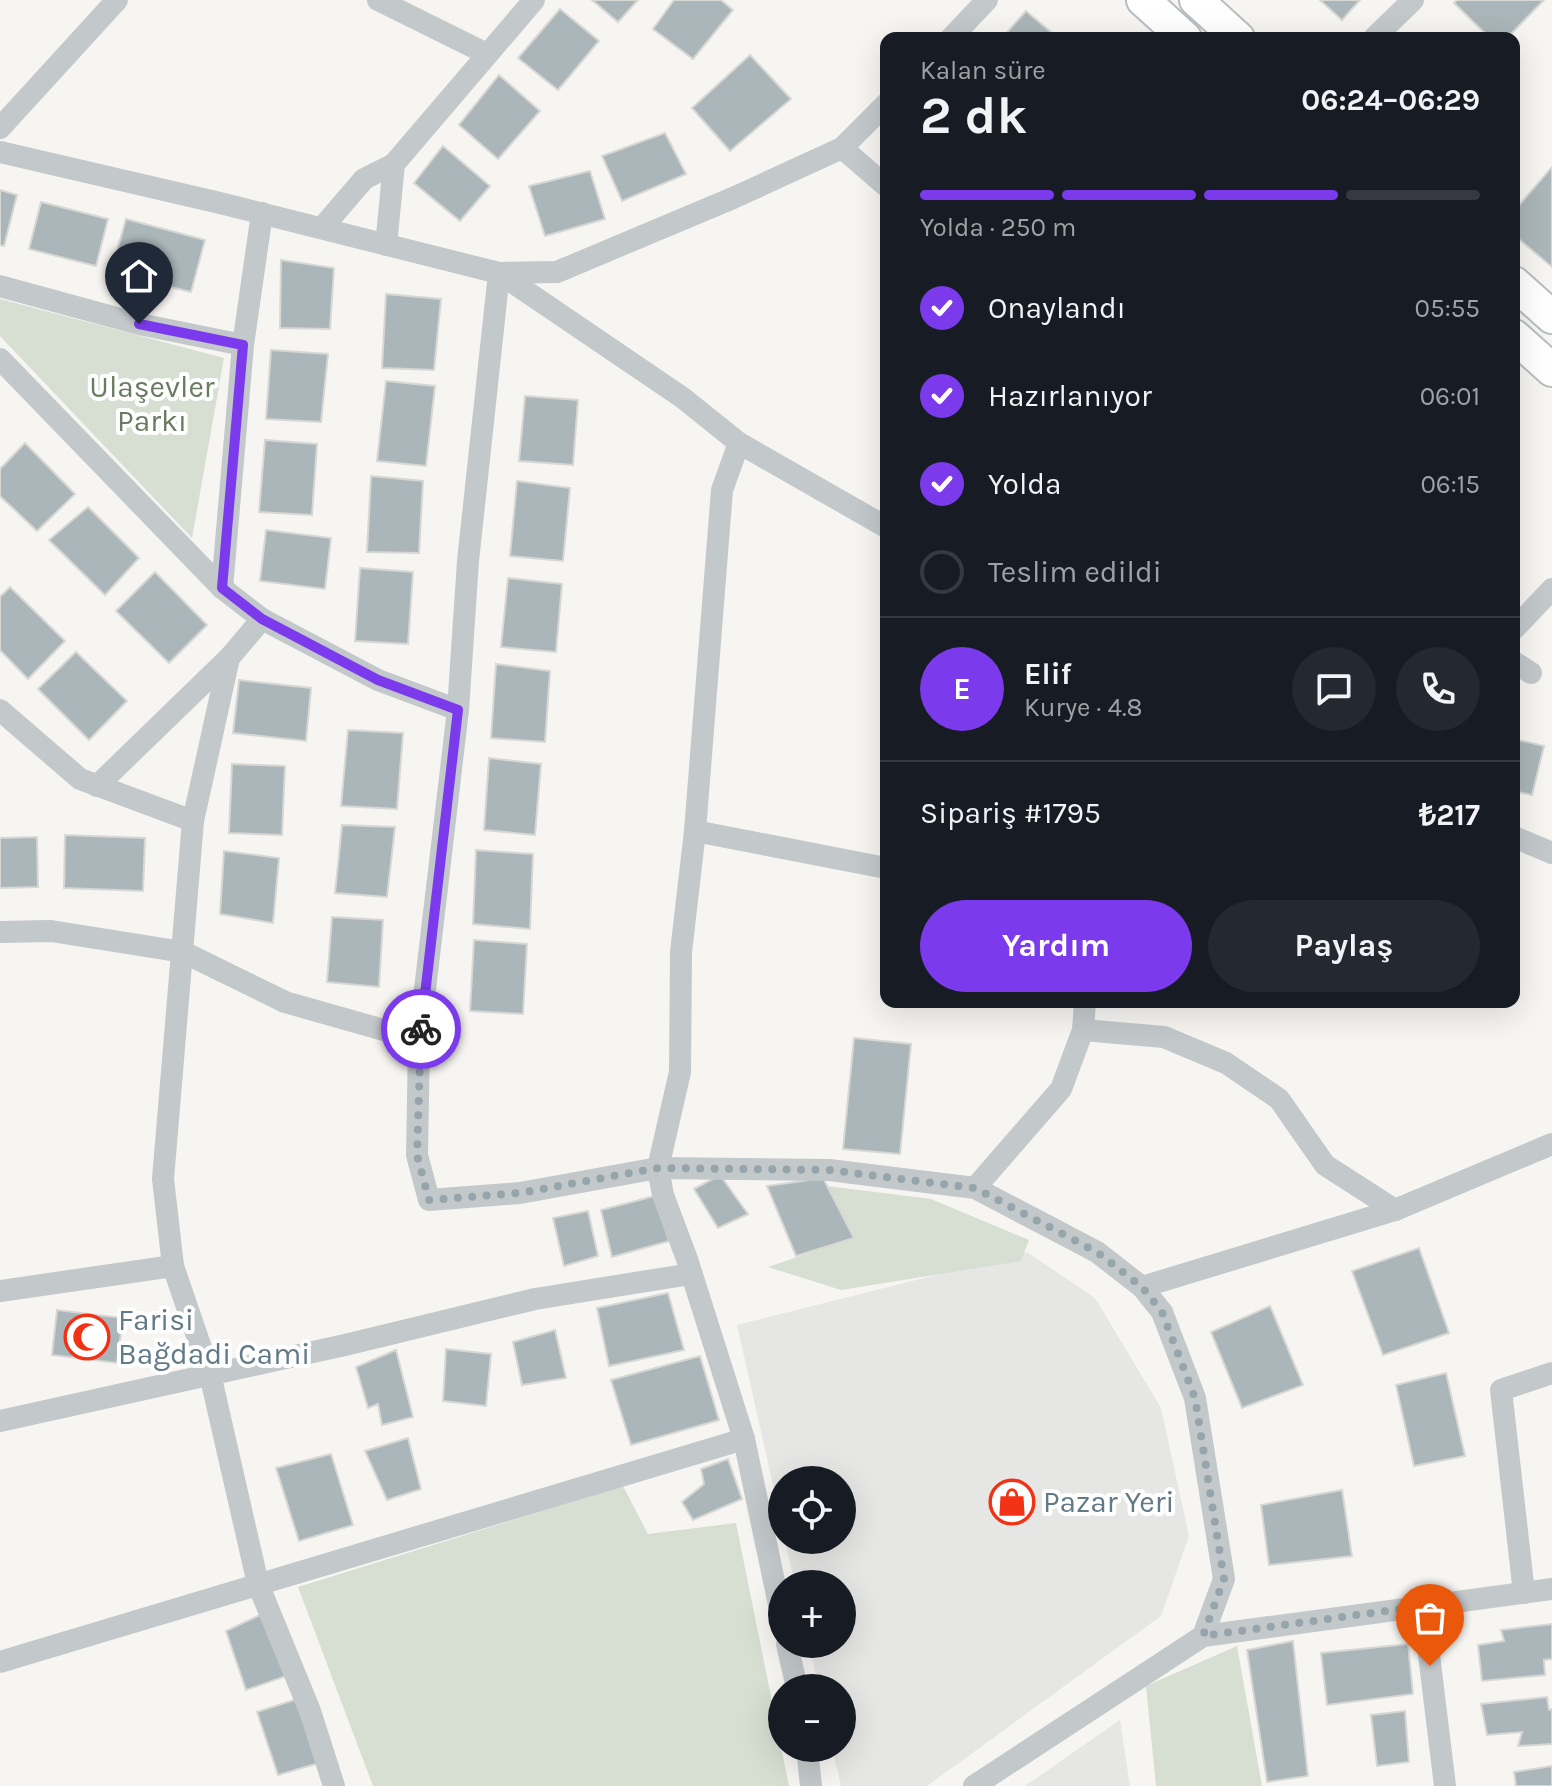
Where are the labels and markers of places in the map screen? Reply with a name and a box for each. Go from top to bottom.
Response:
pin [105,242,173,324]
place label: Farisi Bağdadi Cami [118,1302,310,1372]
mosque icon: Farisi Bağdadi Cami [63,1313,111,1361]
shop icon: Pazar Yeri [988,1478,1036,1526]
place label: Pazar Yeri [1043,1484,1175,1520]
pin [1396,1584,1464,1666]

